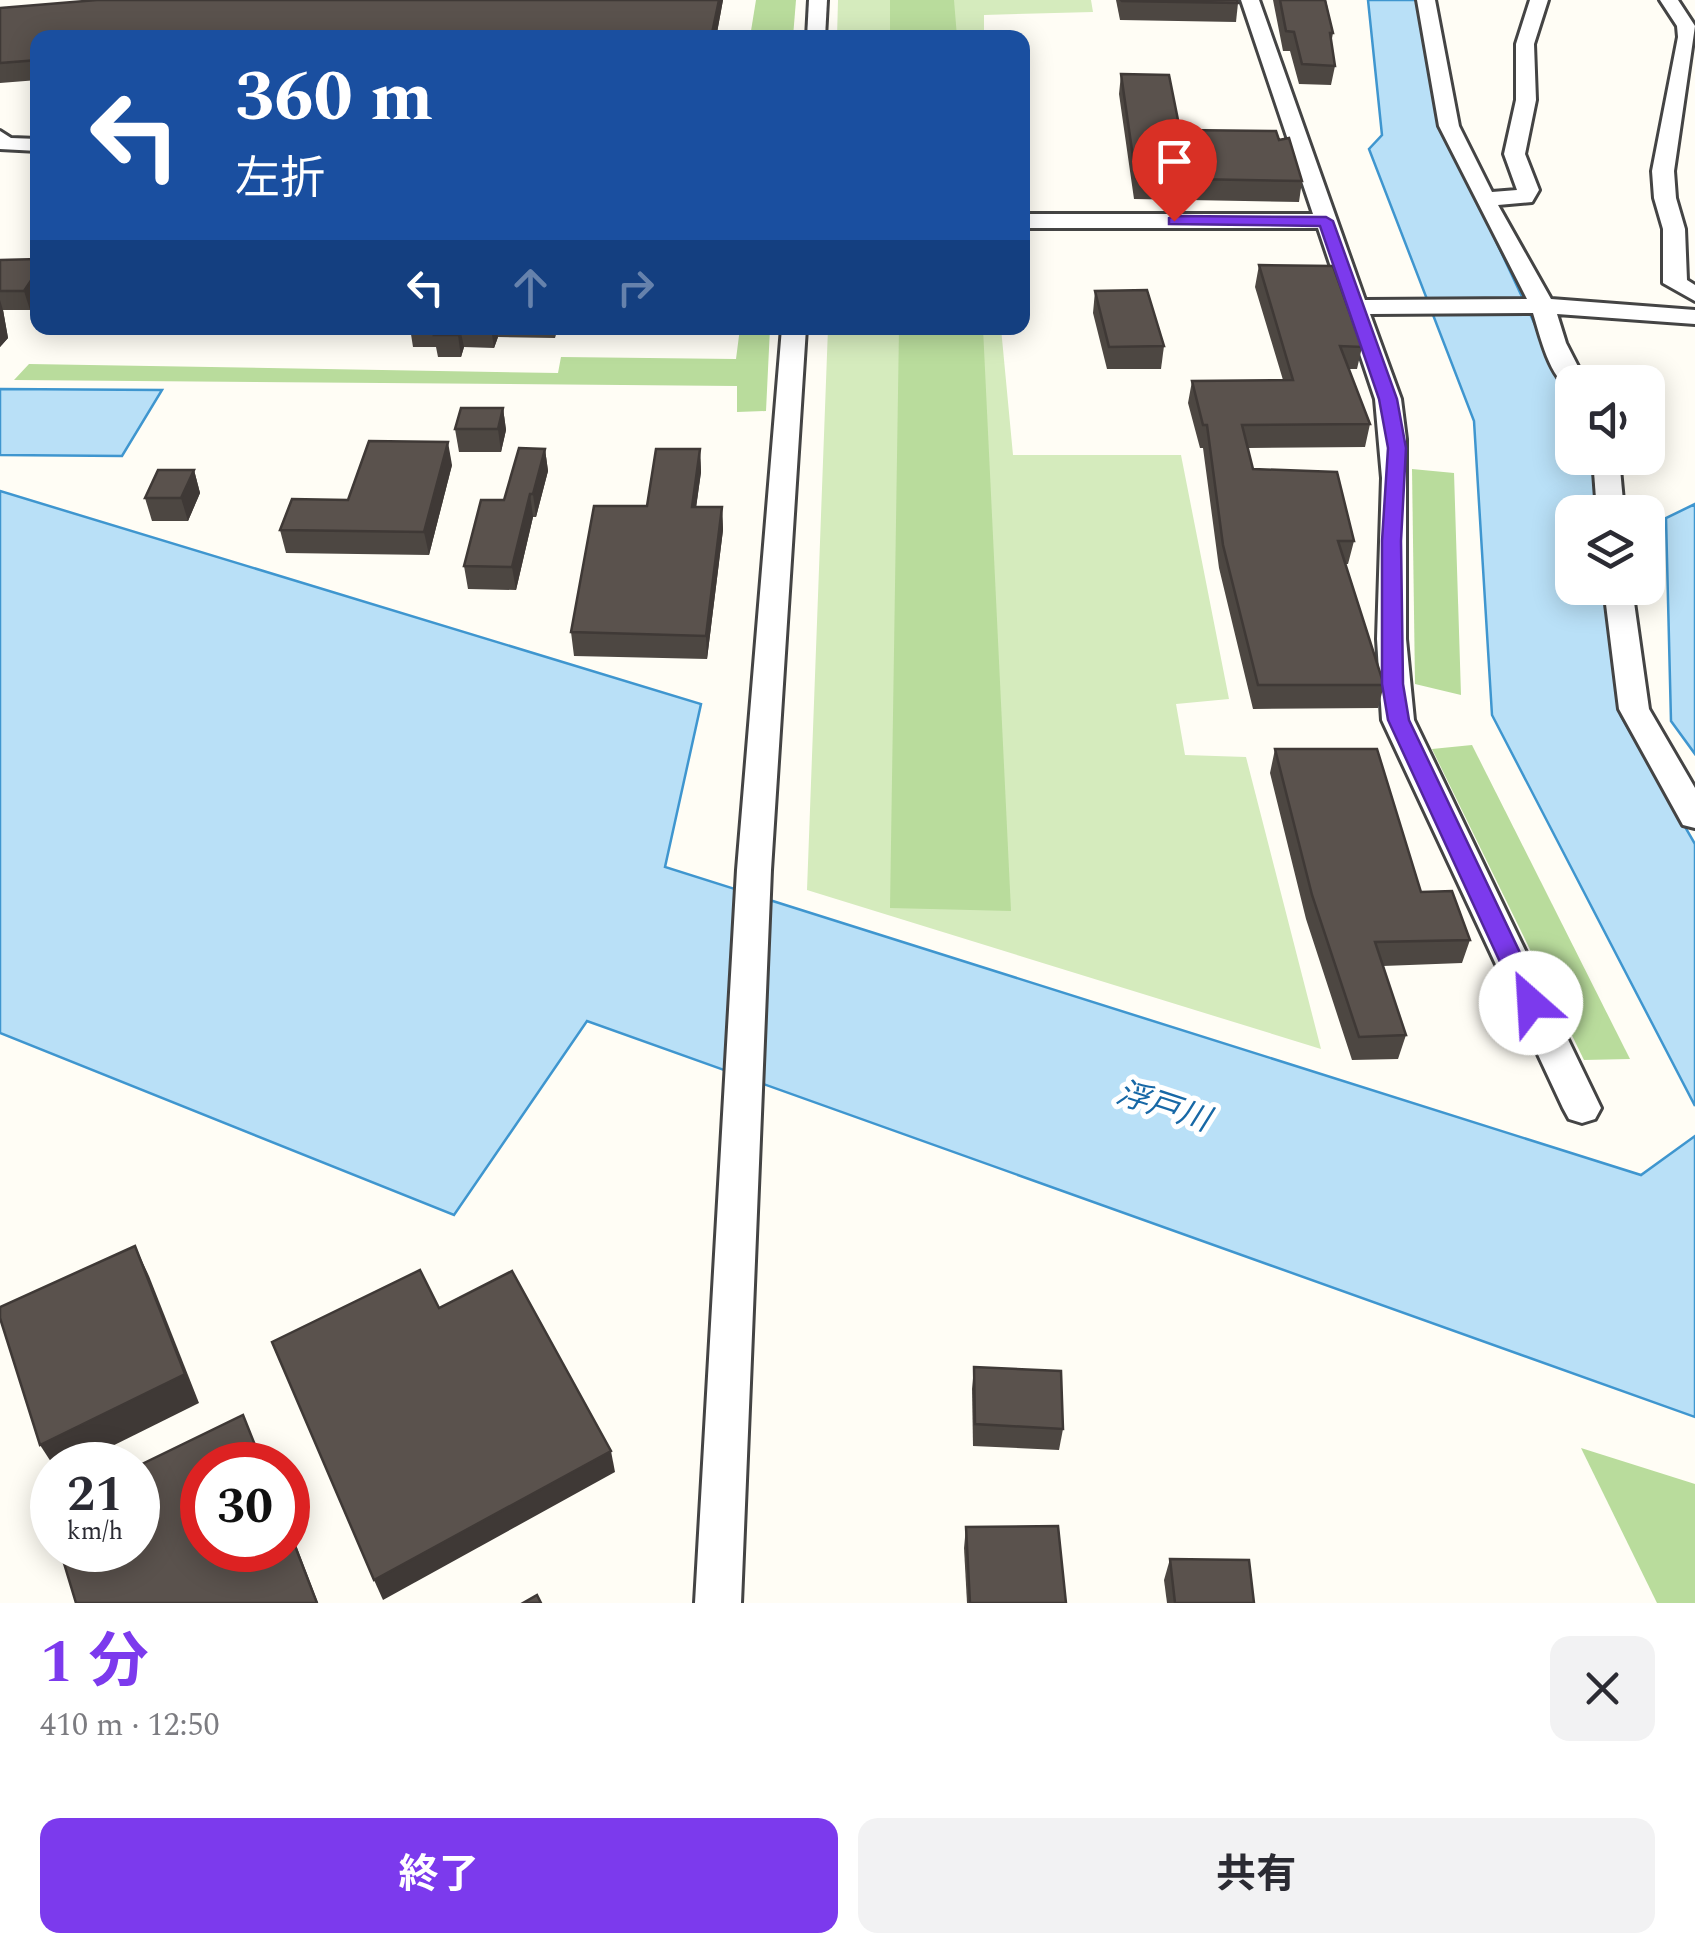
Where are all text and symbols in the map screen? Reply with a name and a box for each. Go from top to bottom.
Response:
text: 360 m [235,45,433,151]
icon: left [70,70,200,200]
pin [1132,119,1217,222]
icon: arrive [1147,134,1202,189]
text: 左折 [235,145,325,214]
icon: left [398,260,453,315]
icon: ahead [503,260,558,315]
icon: right [608,260,663,315]
map controls [1555,365,1665,605]
button: sound [1555,365,1665,475]
button: layers [1555,495,1665,605]
position arrow [1479,951,1583,1055]
water label: 浮戸川 [1110,1069,1219,1146]
speed limit sign: 30 [180,1442,310,1572]
text: 21 [67,1457,123,1533]
text: km/h [67,1513,123,1551]
text: 1 分 [40,1617,149,1709]
button: close [1550,1636,1655,1741]
text: 410 m · 12:50 [40,1701,220,1750]
button: 終了 [40,1818,838,1933]
button: 共有 [858,1818,1655,1933]

